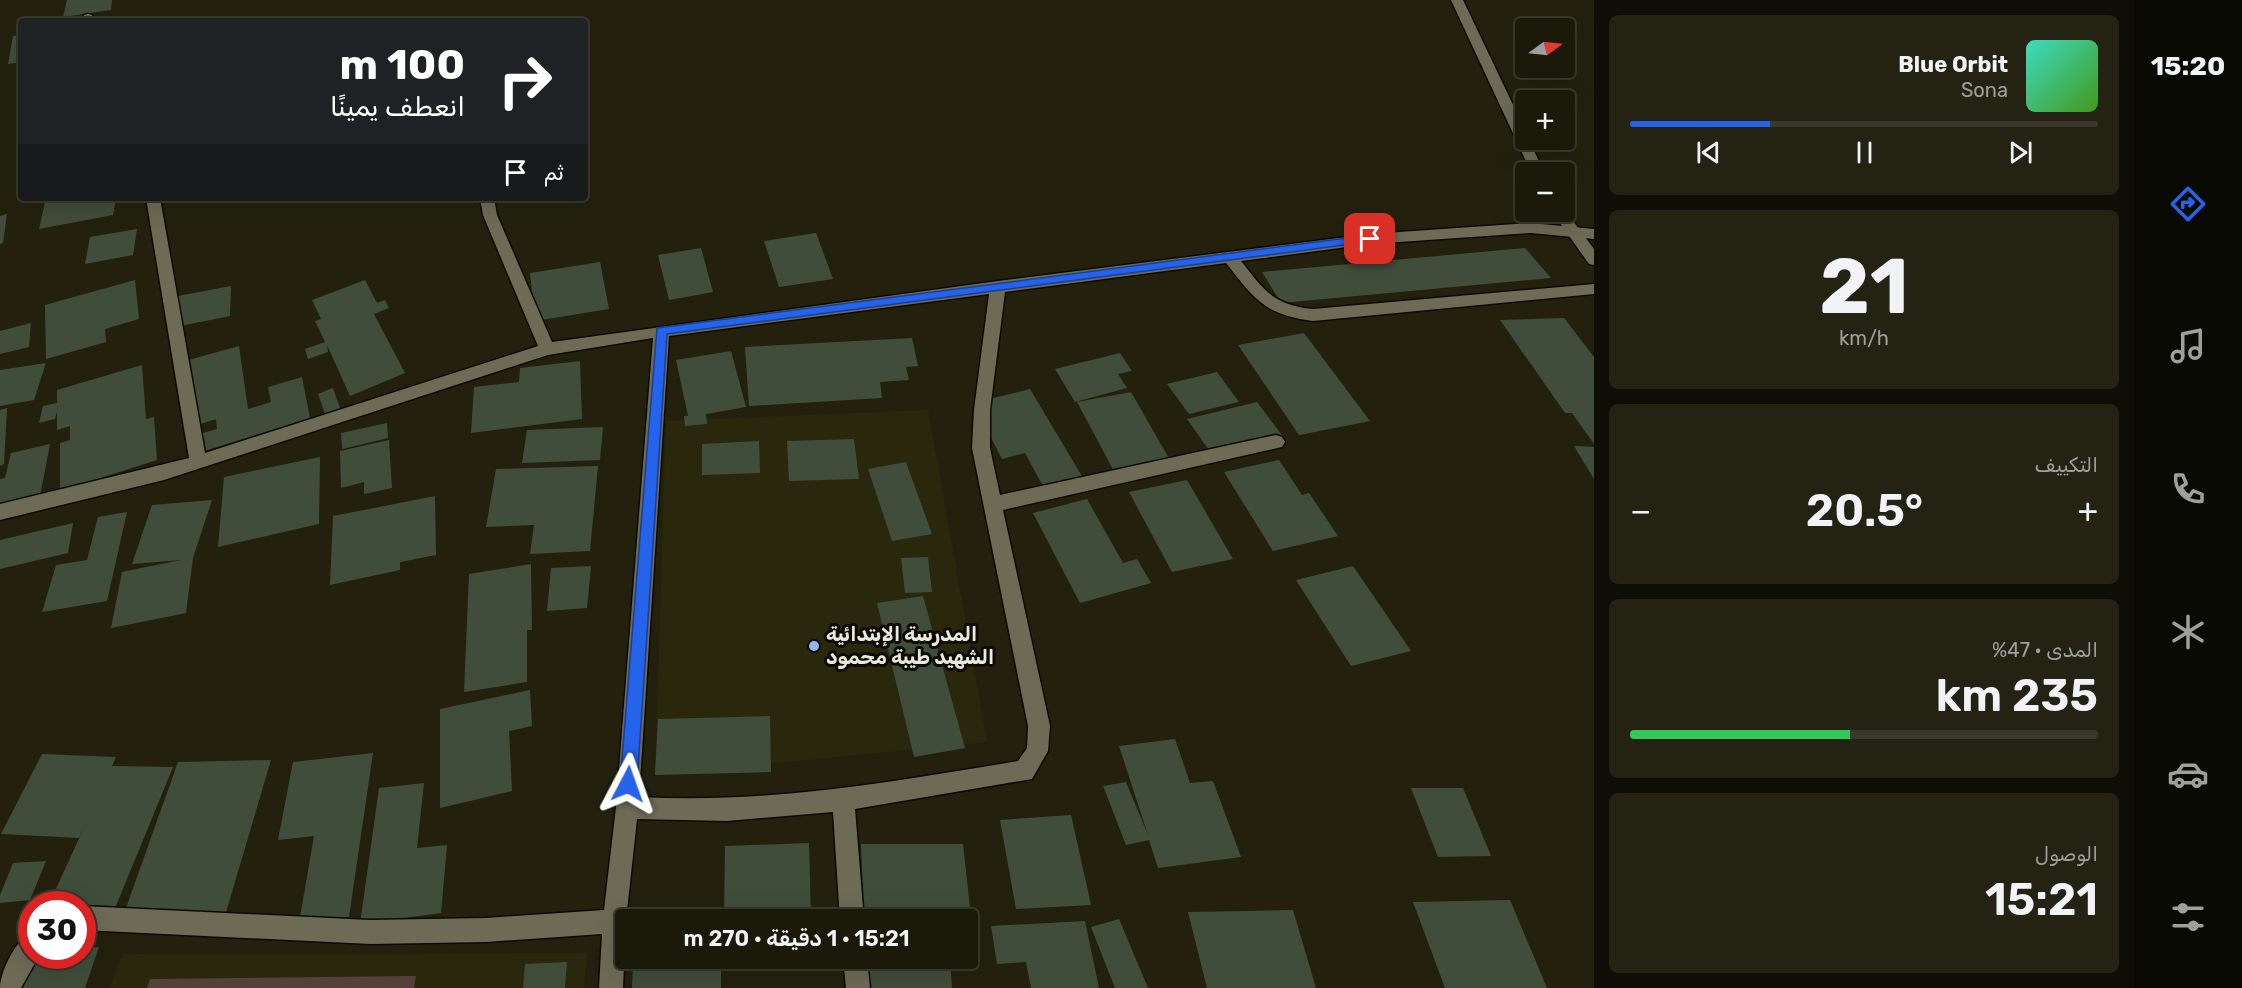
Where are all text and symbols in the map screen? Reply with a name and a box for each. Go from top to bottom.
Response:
north arrow [1515,18,1575,78]
map controls [1515,18,1575,222]
text: 100 m [340,40,465,90]
icon: right [486,42,564,120]
text: 15:20 [2151,50,2225,82]
text: Blue Orbit [1898,51,2008,78]
text: Sona [1961,78,2008,102]
button: + [1515,90,1575,150]
text: انعطف يمينًا [330,91,465,123]
icon: previous [1692,136,1725,169]
icon: pause [1848,136,1881,169]
icon: next [2004,136,2037,169]
icon: arrive [499,156,532,189]
text: ثم [544,159,564,186]
button: − [1515,162,1575,222]
icon: directions [2167,183,2209,225]
pin [1344,213,1395,264]
icon: arrive [1353,222,1386,255]
text: 21 [1819,240,1909,333]
icon: music [2167,325,2209,367]
text: km/h [1839,326,1889,350]
text: التكييف [2035,453,2098,477]
icon: phone [2167,468,2209,510]
text: 20.5° [1806,484,1923,537]
text: − [1630,491,1651,530]
text: + [2077,491,2098,530]
icon: climate [2167,611,2209,653]
place label: المدرسة الإبتدائية الشهيد طيبة محمود [826,622,994,669]
text: المدى · 47% [1992,638,2098,662]
marker: المدرسة الإبتدائية الشهيد طيبة محمود [807,639,821,653]
text: 235 km [1936,669,2098,722]
position arrow [596,752,660,816]
icon: car [2167,753,2209,795]
text: الوصول [2035,842,2098,866]
text: 15:21 [1985,873,2098,926]
speed limit sign: 30 [18,891,96,969]
icon: filters [2167,896,2209,938]
text: 15:21 · 1 دقيقة · 270 m [684,925,909,952]

